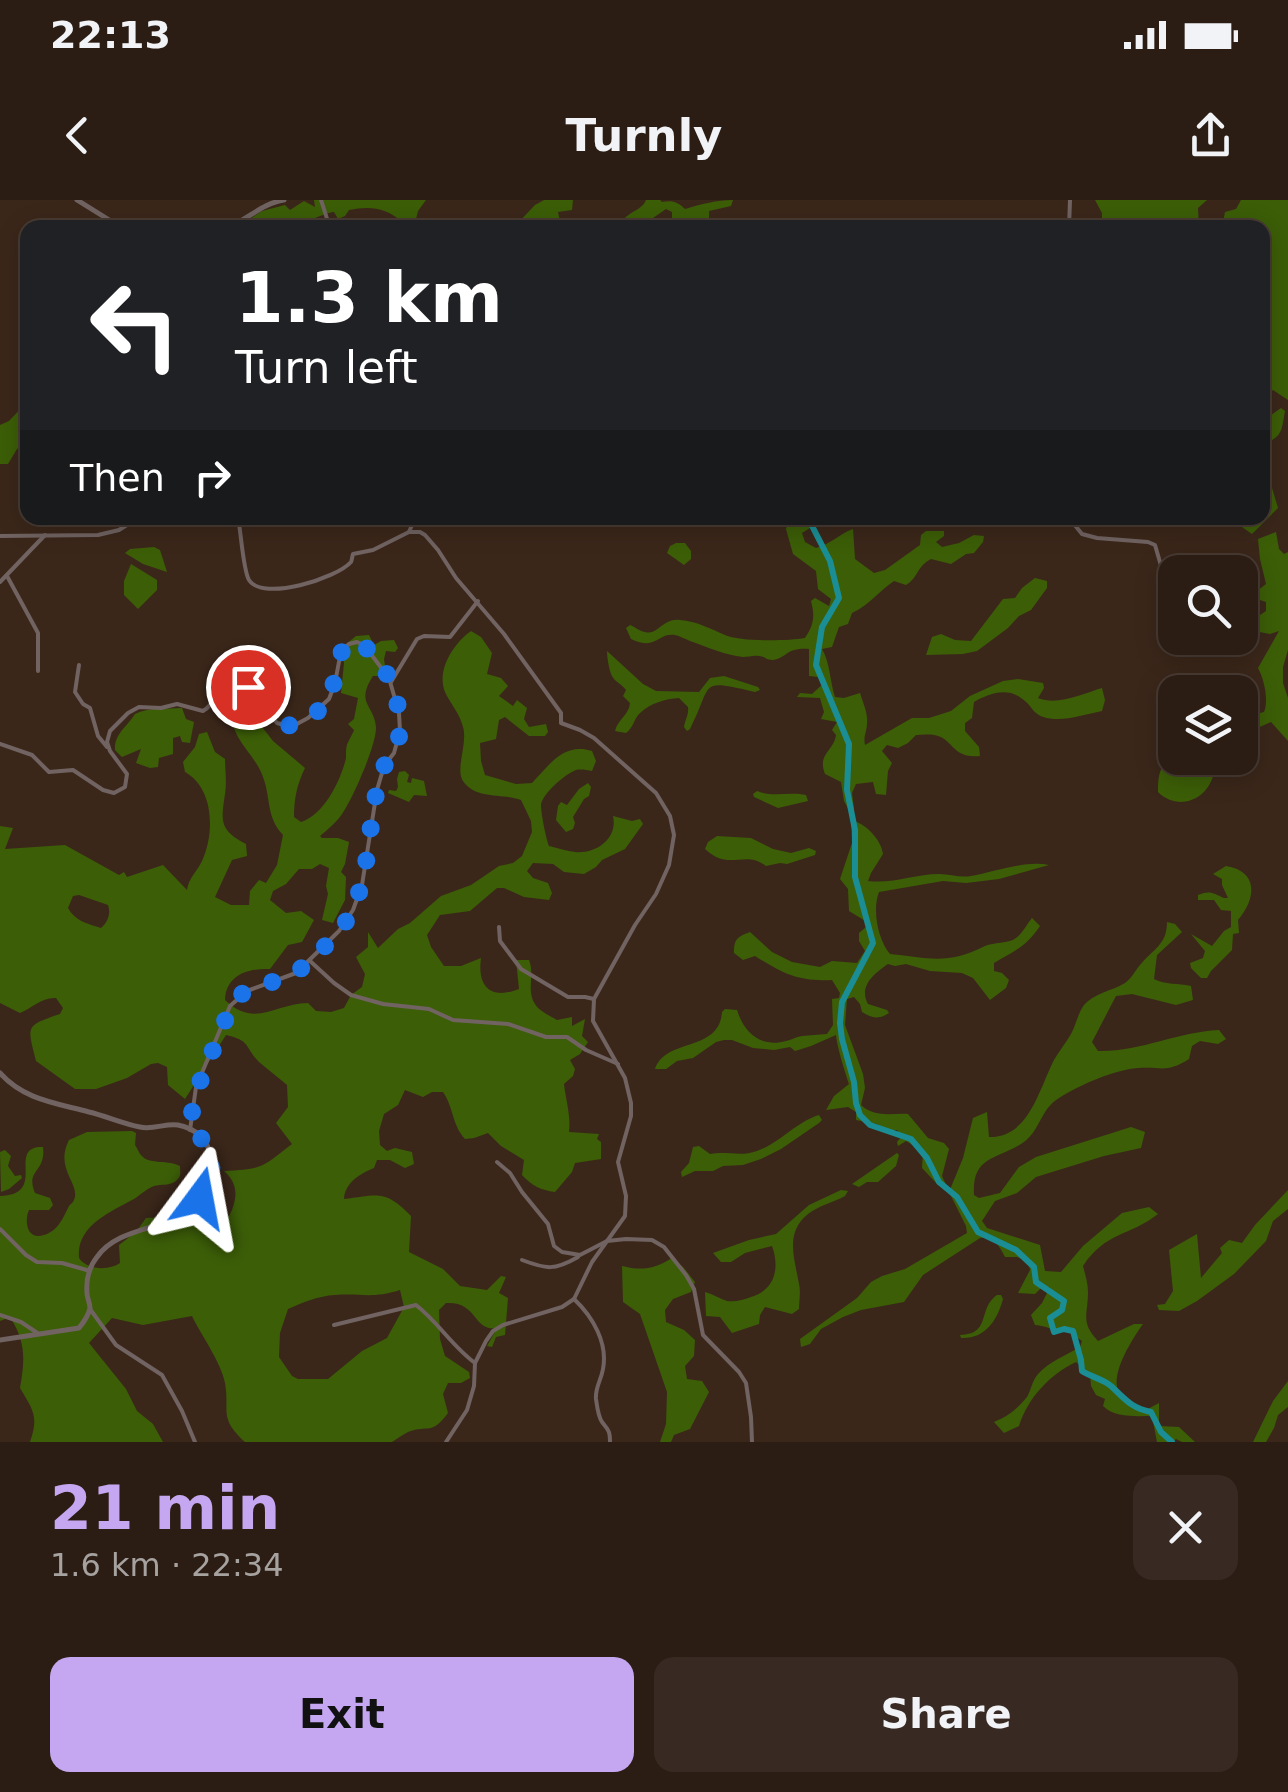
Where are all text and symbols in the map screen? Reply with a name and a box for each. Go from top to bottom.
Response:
text: 22:13 [50,13,171,57]
icon: back [50,108,105,163]
icon: share [1183,108,1238,163]
text: Turnly [566,109,722,162]
text: 1.3 km [235,257,503,339]
icon: left [70,260,200,390]
text: Turn left [235,341,418,394]
icon: right [185,450,240,505]
text: Then [70,456,165,500]
map controls [1158,555,1258,775]
button: search [1158,555,1258,655]
pin [206,645,291,730]
icon: arrive [221,660,276,715]
button: layers [1158,675,1258,775]
position arrow [148,1146,252,1250]
text: 21 min [50,1473,280,1543]
button: close [1133,1475,1238,1580]
text: 1.6 km · 22:34 [50,1546,284,1584]
button: Exit [50,1657,634,1772]
button: Share [654,1657,1238,1772]

